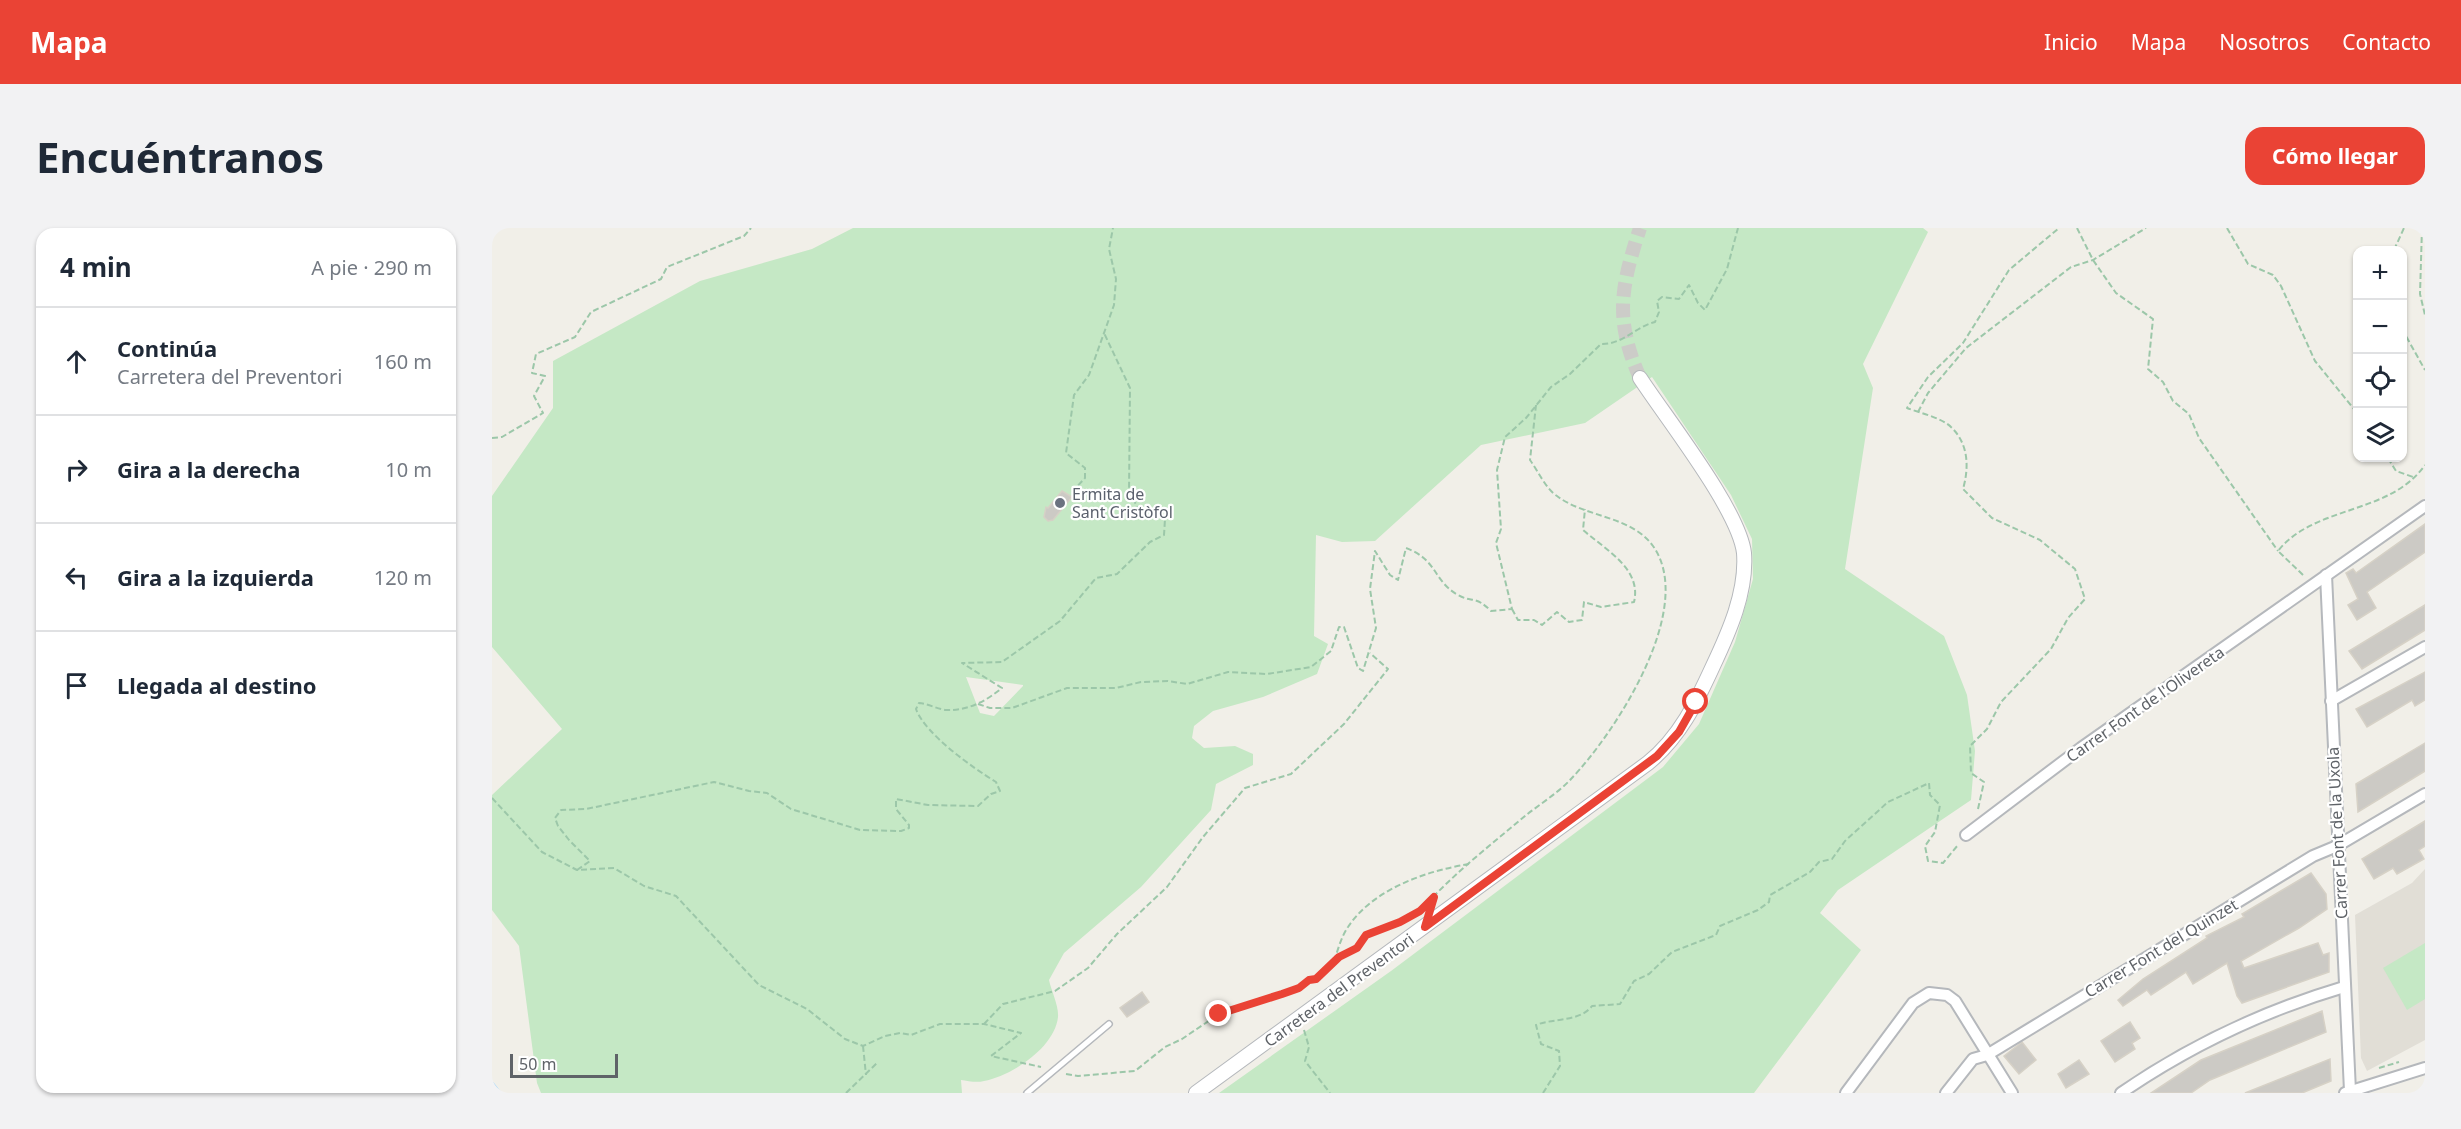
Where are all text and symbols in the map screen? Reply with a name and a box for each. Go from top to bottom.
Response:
text: Mapa [30,23,108,61]
text: Inicio [2044,28,2098,56]
text: Mapa [2131,28,2186,56]
text: Nosotros [2219,28,2309,56]
text: Contacto [2342,28,2431,56]
button: Cómo llegar [2245,127,2425,185]
text: Encuéntranos [36,128,324,185]
map controls [2353,246,2407,462]
button: + [2353,246,2407,300]
text: 4 min [60,249,132,285]
text: A pie · 290 m [311,254,432,281]
button: − [2353,300,2407,354]
text: Continúa [117,333,217,363]
icon: ahead [60,345,93,378]
text: 160 m [374,348,432,375]
button: locate [2353,354,2407,408]
text: Carretera del Preventori [117,363,342,390]
button: layers [2353,408,2407,462]
icon: right [60,453,93,486]
text: Gira a la derecha [117,454,301,484]
text: 10 m [385,456,432,483]
place label: Ermita de Sant Cristòfol [1072,483,1173,523]
marker: Ermita de Sant Cristòfol [1053,496,1067,510]
icon: left [60,561,93,594]
text: Gira a la izquierda [117,562,314,592]
text: 120 m [374,564,432,591]
street label: Carrer Font de l'Olivereta [2062,641,2228,767]
icon: arrive [60,669,93,702]
text: Llegada al destino [117,670,317,700]
route start [1682,688,1708,714]
street label: Carrer Font de la Uxola [2322,746,2352,920]
street label: Carrer Font del Quinzet [2080,893,2242,1003]
street label: Carretera del Preventori [1260,928,1418,1052]
route end [1205,1000,1231,1026]
scale bar [510,1051,618,1078]
text: 50 m [519,1053,556,1075]

